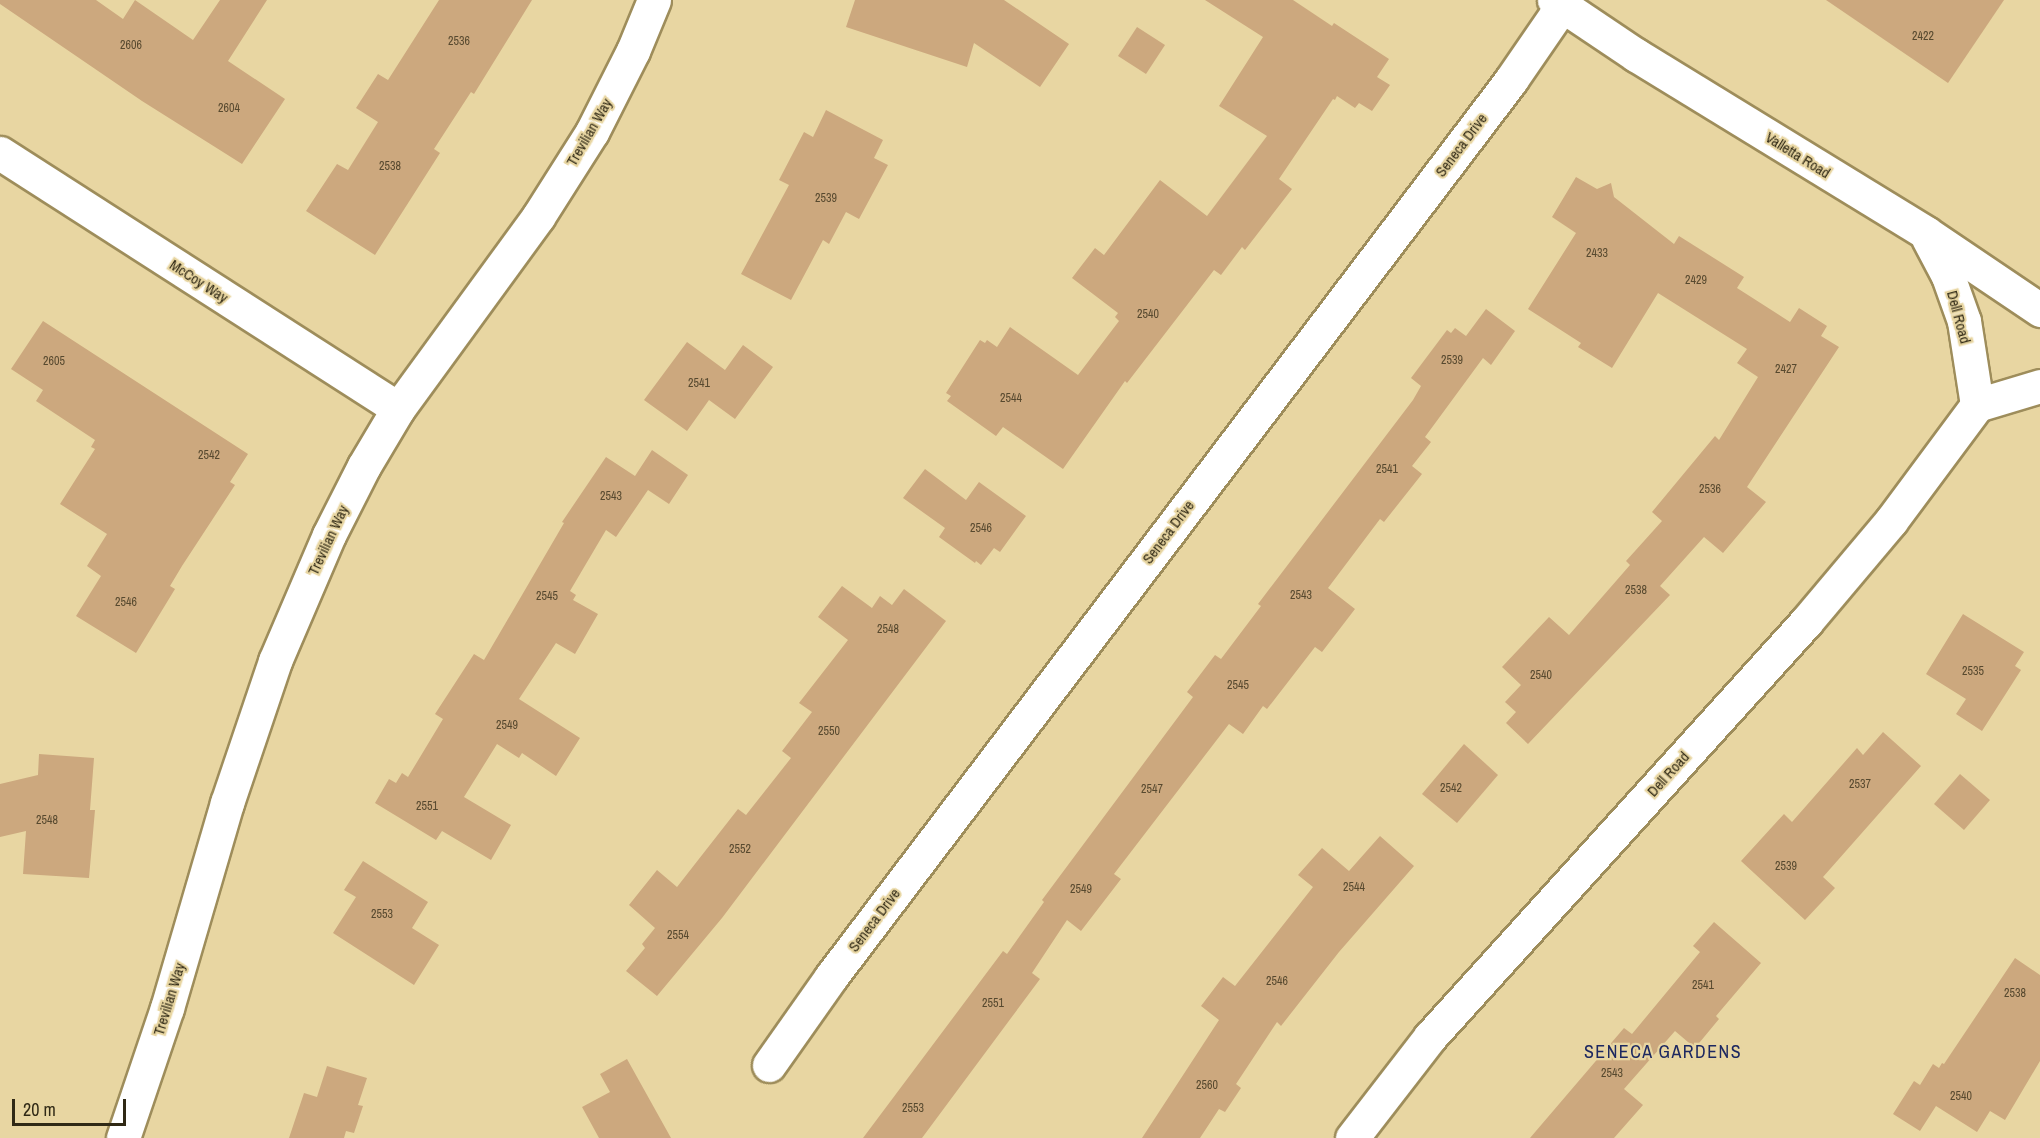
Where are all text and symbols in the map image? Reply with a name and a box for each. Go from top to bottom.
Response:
house number: 2422 [1912,30,1934,44]
house number: 2536 [448,35,470,49]
house number: 2606 [120,39,142,53]
street label: Trevilian Way [562,95,616,169]
house number: 2604 [218,102,240,116]
street label: Seneca Drive [1431,110,1491,180]
street label: Valletta Road [1762,128,1834,182]
house number: 2538 [379,160,401,174]
house number: 2539 [815,192,837,206]
house number: 2433 [1586,247,1608,261]
street label: McCoy Way [166,256,232,306]
house number: 2429 [1685,274,1707,288]
street label: Dell Road [1943,289,1975,345]
house number: 2540 [1137,308,1159,322]
house number: 2539 [1441,354,1463,368]
house number: 2605 [43,355,65,369]
house number: 2427 [1775,363,1797,377]
house number: 2541 [688,377,710,391]
house number: 2544 [1000,392,1022,406]
house number: 2542 [198,449,220,463]
house number: 2541 [1376,463,1398,477]
house number: 2536 [1699,483,1721,497]
house number: 2543 [600,490,622,504]
street label: Seneca Drive [1138,497,1198,567]
street label: Trevilian Way [304,502,352,578]
house number: 2546 [970,522,992,536]
house number: 2538 [1625,584,1647,598]
house number: 2543 [1290,589,1312,603]
house number: 2545 [536,590,558,604]
house number: 2546 [115,596,137,610]
house number: 2548 [877,623,899,637]
house number: 2535 [1962,665,1984,679]
house number: 2540 [1530,669,1552,683]
house number: 2545 [1227,679,1249,693]
house number: 2549 [496,719,518,733]
house number: 2550 [818,725,840,739]
street label: Dell Road [1643,748,1693,800]
house number: 2537 [1849,778,1871,792]
house number: 2542 [1440,782,1462,796]
house number: 2547 [1141,783,1163,797]
house number: 2551 [416,800,438,814]
house number: 2548 [36,814,58,828]
house number: 2552 [729,843,751,857]
house number: 2539 [1775,860,1797,874]
house number: 2544 [1343,881,1365,895]
house number: 2549 [1070,883,1092,897]
street label: Seneca Drive [844,885,904,955]
house number: 2553 [371,908,393,922]
house number: 2554 [667,929,689,943]
street label: Trevilian Way [149,961,189,1037]
house number: 2546 [1266,975,1288,989]
house number: 2541 [1692,979,1714,993]
house number: 2538 [2004,987,2026,1001]
house number: 2551 [982,997,1004,1011]
district label: SENECA GARDENS [1584,1041,1742,1063]
house number: 2543 [1601,1067,1623,1081]
house number: 2560 [1196,1079,1218,1093]
scale bar [15,1087,129,1125]
house number: 2540 [1950,1090,1972,1104]
text: 20 m [23,1097,56,1122]
house number: 2553 [902,1102,924,1116]

